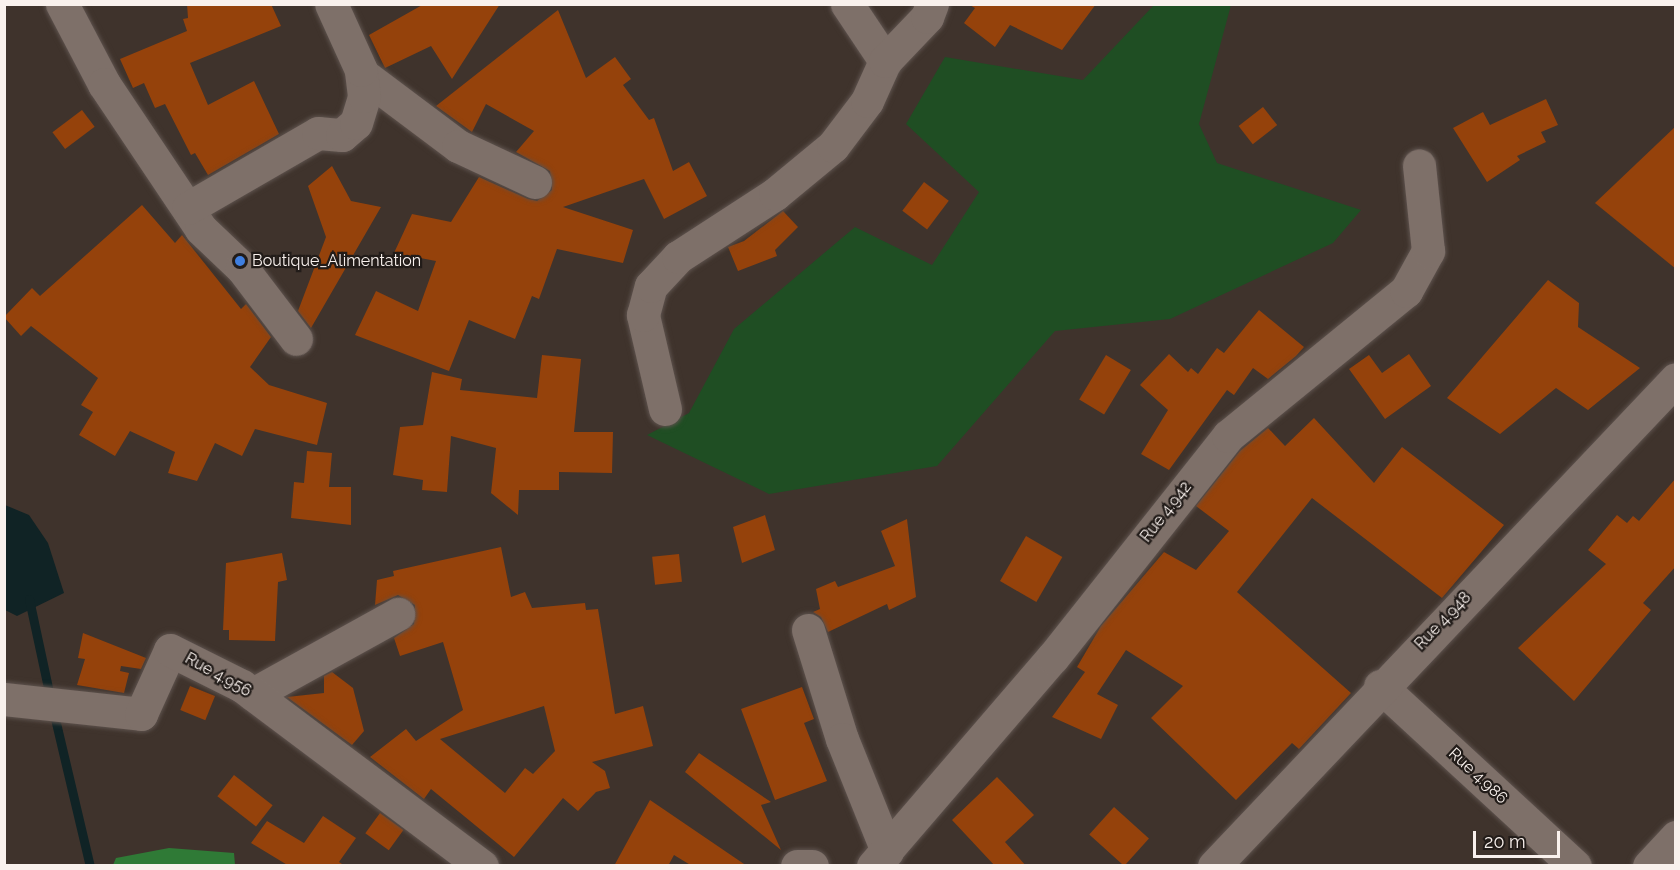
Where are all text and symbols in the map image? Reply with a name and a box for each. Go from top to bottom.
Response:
place label: Boutique_Alimentation [252,251,421,271]
marker: Boutique_Alimentation [233,254,247,268]
street label: Rue 4.942 [1136,478,1196,546]
street label: Rue 4.948 [1411,588,1475,654]
street label: Rue 4.956 [182,649,254,701]
street label: Rue 4.986 [1445,744,1511,808]
scale bar [1476,819,1563,857]
text: 20 m [1484,831,1526,852]

